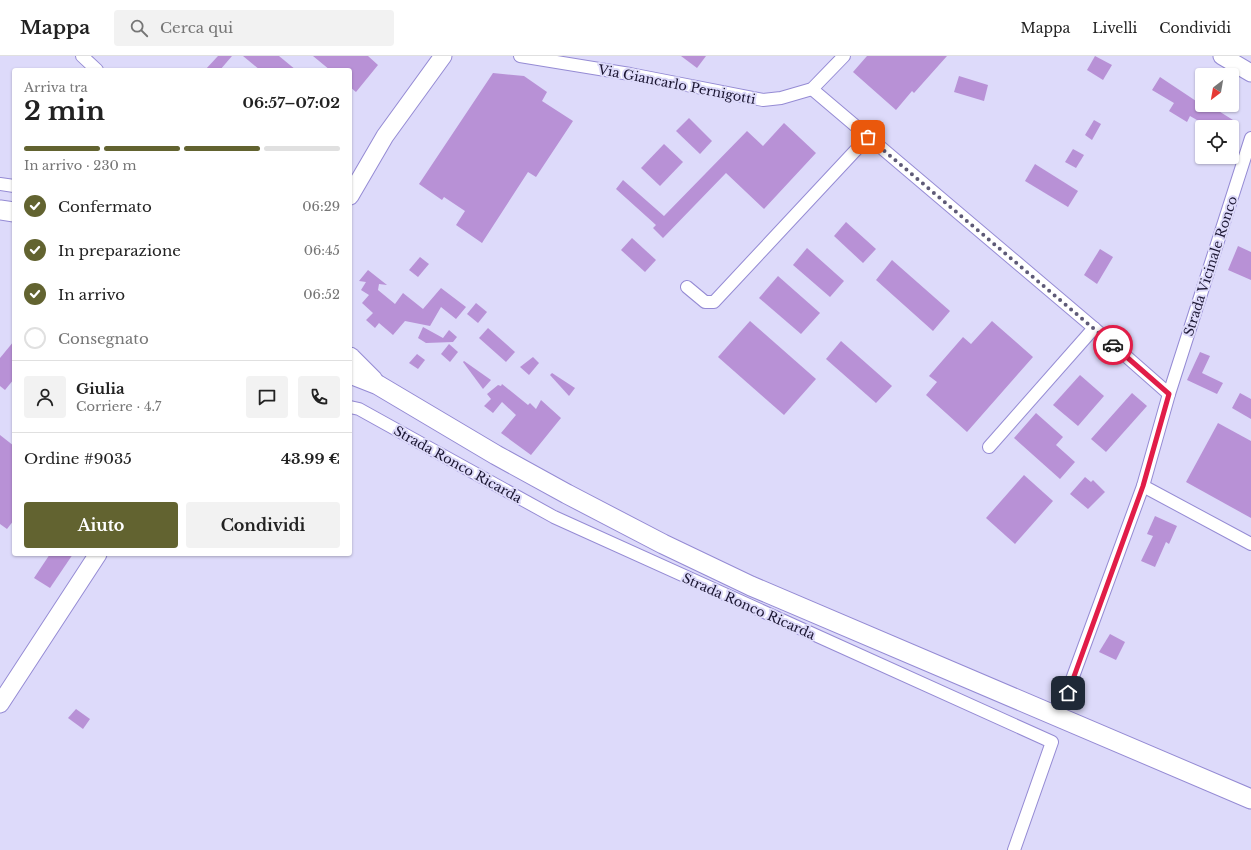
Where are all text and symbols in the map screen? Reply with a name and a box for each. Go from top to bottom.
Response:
search box [114,10,394,46]
text: Mappa [20,16,90,39]
icon: search [128,17,150,39]
text: Cerca qui [160,18,233,37]
text: Mappa [1020,19,1070,37]
text: Livelli [1092,19,1137,37]
text: Condividi [1159,19,1231,37]
street label: Via Giancarlo Pernigotti [596,61,758,108]
north arrow [1195,68,1239,112]
map controls [1195,68,1239,164]
text: Arriva tra [24,79,88,96]
text: 06:57–07:02 [243,93,340,112]
text: 2 min [24,95,105,127]
pin [851,120,885,154]
button: locate [1195,120,1239,164]
icon: bag [857,126,879,148]
text: In arrivo · 230 m [24,157,136,174]
street label: Strada Vicinale Ronco [1180,194,1241,338]
icon: check [24,195,46,217]
text: Confermato [58,197,152,216]
text: 06:29 [302,198,340,215]
icon: check [24,239,46,261]
text: In preparazione [58,241,181,260]
text: 06:45 [304,242,340,259]
icon: check [24,283,46,305]
text: In arrivo [58,285,125,304]
text: 06:52 [303,286,340,303]
courier [1093,325,1133,365]
text: Consegnato [58,329,149,348]
icon: car [1102,334,1124,356]
button: person [24,376,66,418]
button: chat [246,376,288,418]
button: phone [298,376,340,418]
text: Giulia [76,379,125,398]
text: Corriere · 4.7 [76,398,161,415]
street label: Strada Ronco Ricarda [391,422,525,507]
text: Ordine #9035 [24,449,132,468]
text: 43.99 € [281,449,340,468]
button: Aiuto [24,502,178,548]
button: Condividi [186,502,340,548]
street label: Strada Ronco Ricarda [680,569,819,644]
pin [1051,676,1085,710]
icon: home [1057,682,1079,704]

